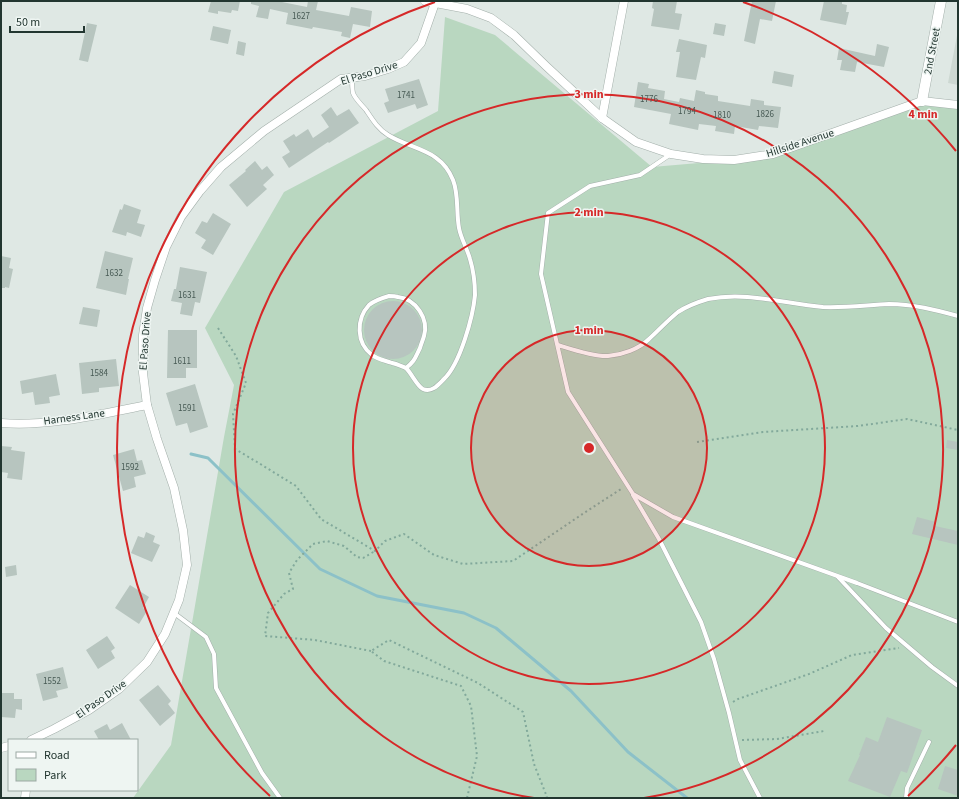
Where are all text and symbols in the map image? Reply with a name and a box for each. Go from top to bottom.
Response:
scale bar [10,8,84,34]
house number: 1627 [292,10,310,23]
text: 50 m [16,14,40,31]
street label: 2nd Street [920,26,944,76]
street label: El Paso Drive [339,57,400,89]
text: 3 min [574,86,604,103]
house number: 1741 [397,89,415,102]
house number: 1776 [640,93,658,106]
house number: 1794 [678,105,696,118]
text: 4 min [908,106,938,123]
house number: 1826 [756,108,774,121]
house number: 1810 [713,109,731,122]
street label: Hillside Avenue [764,125,836,161]
text: 2 min [574,204,604,221]
house number: 1632 [105,267,123,280]
house number: 1631 [178,289,196,302]
street label: El Paso Drive [135,311,155,371]
text: 1 min [574,322,604,339]
house number: 1611 [173,355,191,368]
house number: 1584 [90,367,108,380]
house number: 1591 [178,402,196,415]
street label: Harness Lane [42,405,106,429]
centre of rings [582,441,596,455]
house number: 1592 [121,461,139,474]
house number: 1552 [43,675,61,688]
street label: El Paso Drive [73,676,130,722]
legend [8,739,138,791]
text: Road [44,747,70,764]
text: Park [44,767,66,784]

